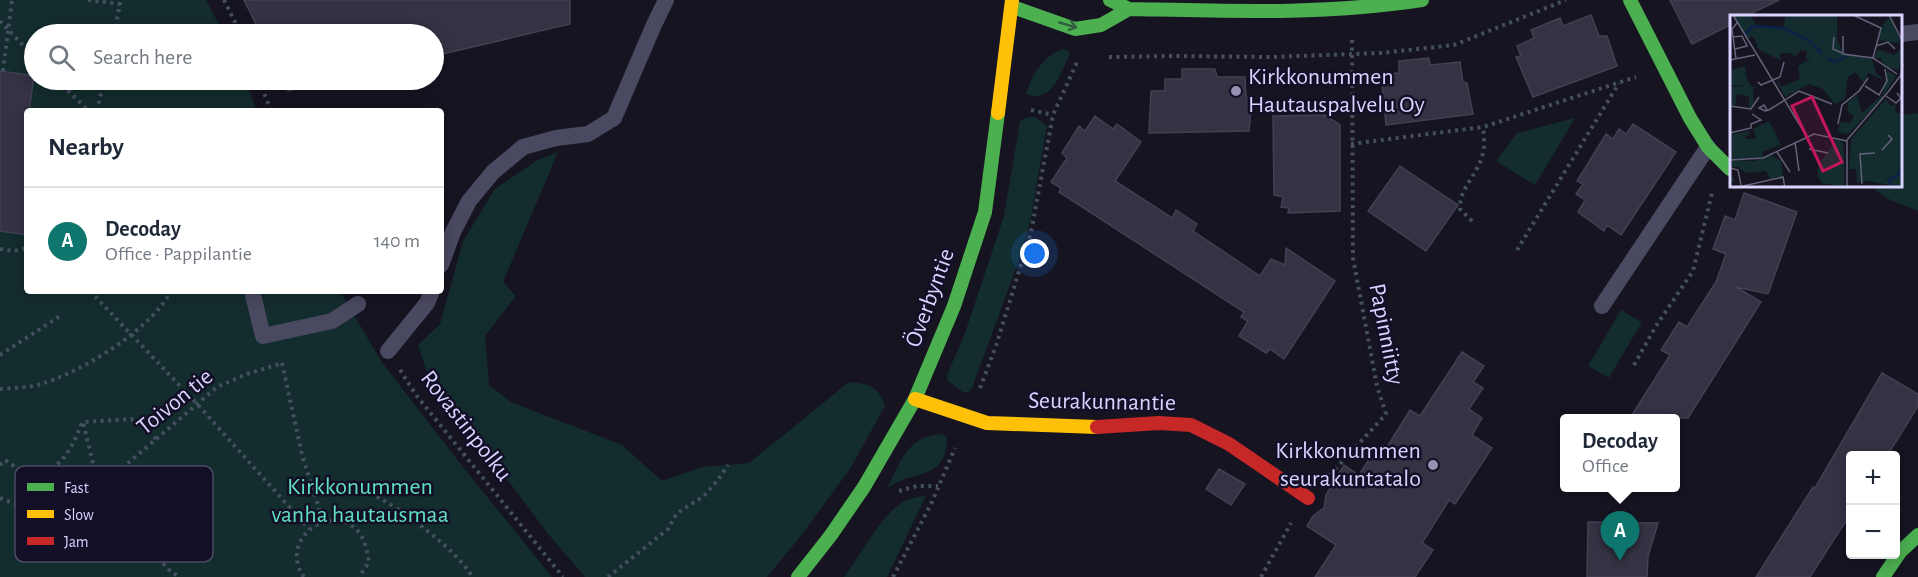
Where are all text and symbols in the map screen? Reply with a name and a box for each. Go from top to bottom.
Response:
inset map [1730,15,1903,188]
one-way arrow [1058,20,1077,32]
search box [24,24,444,90]
icon: search [45,41,78,74]
text: Search here [93,46,192,68]
place label: Kirkkonummen Hautauspalvelu Oy [1248,65,1425,117]
marker: Kirkkonummen Hautauspalvelu Oy [1229,84,1243,98]
text: Nearby [48,134,124,160]
text: Decoday [105,218,181,240]
text: A [62,231,74,251]
text: 140 m [374,231,420,251]
your location [1020,239,1049,268]
text: Office · Pappilantie [105,244,252,264]
street label: Överbyntie [900,245,959,351]
street label: Papinniitty [1364,281,1408,387]
street label: Toivon tie [132,364,218,440]
street label: Rovastinpolku [416,366,516,486]
street label: Seurakunnantie [1028,389,1176,415]
popup [1560,414,1680,492]
text: Decoday [1582,430,1658,452]
place label: Kirkkonummen seurakuntatalo [1275,439,1421,491]
map controls [1846,451,1900,559]
button: + [1846,451,1900,505]
text: Office [1582,456,1629,476]
marker: Kirkkonummen seurakuntatalo [1426,458,1440,472]
legend [15,466,213,562]
park label: Kirkkonummen vanha hautausmaa [271,475,449,527]
text: Fast [64,480,89,496]
button: − [1846,505,1900,559]
text: Slow [64,507,94,523]
pin: A [1600,512,1640,561]
text: Jam [64,534,89,550]

